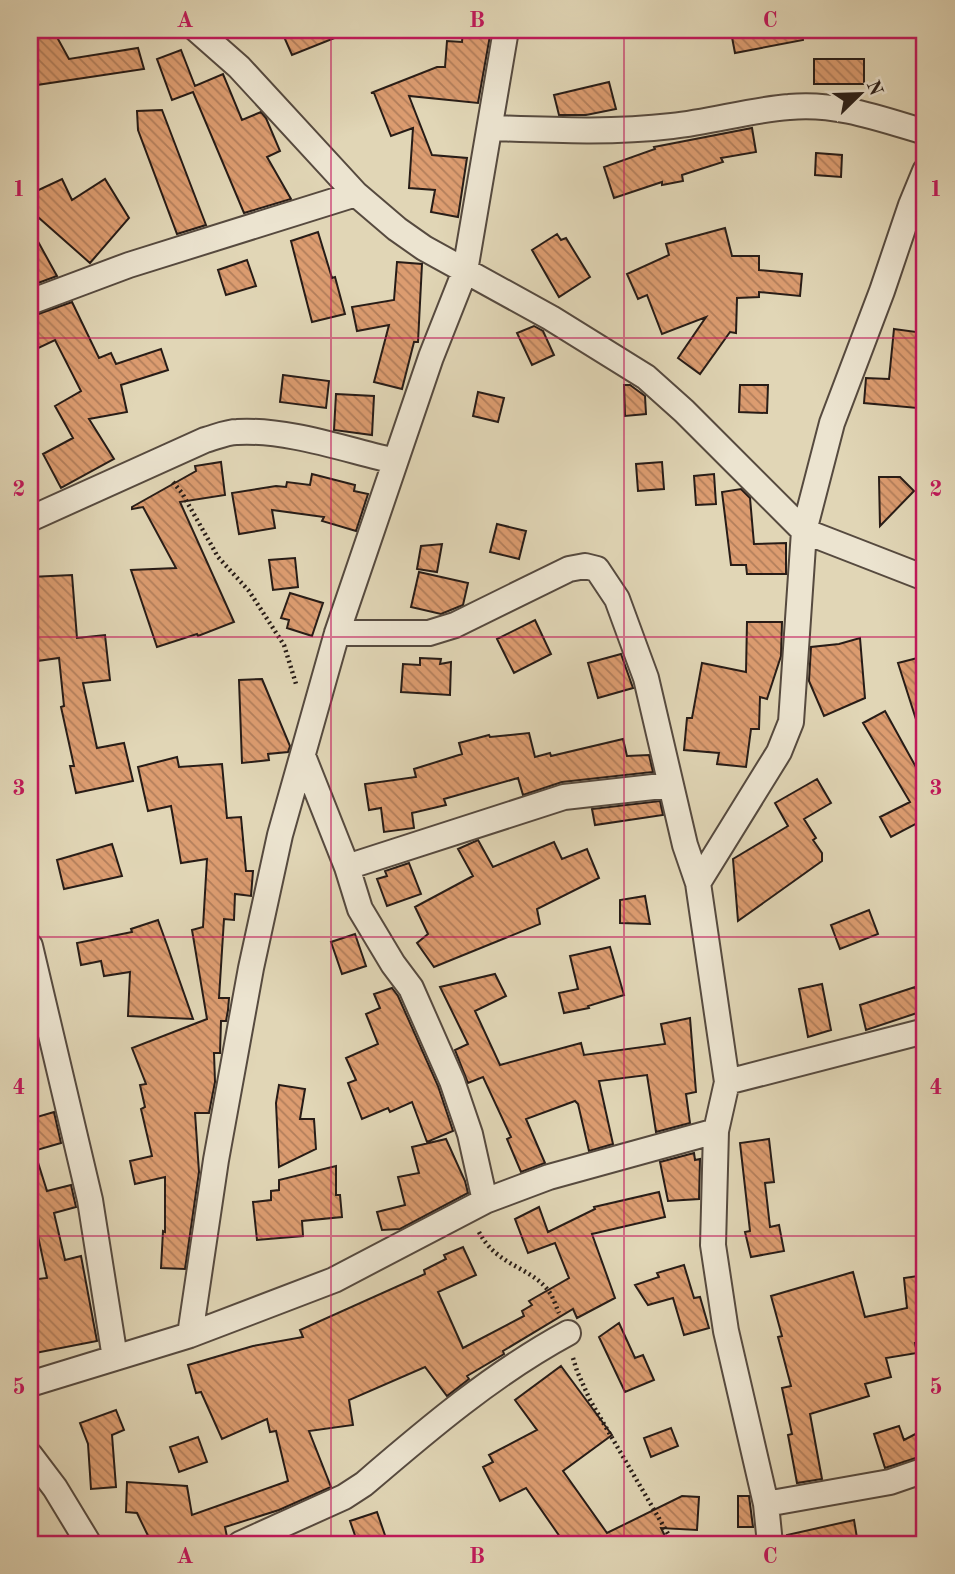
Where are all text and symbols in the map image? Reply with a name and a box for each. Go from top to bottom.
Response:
text: A [176,9,194,32]
text: B [469,9,485,32]
text: C [762,9,778,32]
north arrow [825,60,895,130]
text: N [862,78,885,99]
text: 1 [12,178,26,201]
text: 1 [929,178,943,201]
text: 2 [12,478,26,501]
text: 2 [929,478,943,501]
text: 3 [12,777,26,800]
text: 3 [929,777,943,800]
text: 4 [12,1076,26,1099]
text: 4 [929,1076,943,1099]
text: 5 [12,1376,26,1399]
text: 5 [929,1376,943,1399]
text: A [176,1545,194,1568]
text: B [469,1545,485,1568]
text: C [762,1545,778,1568]

